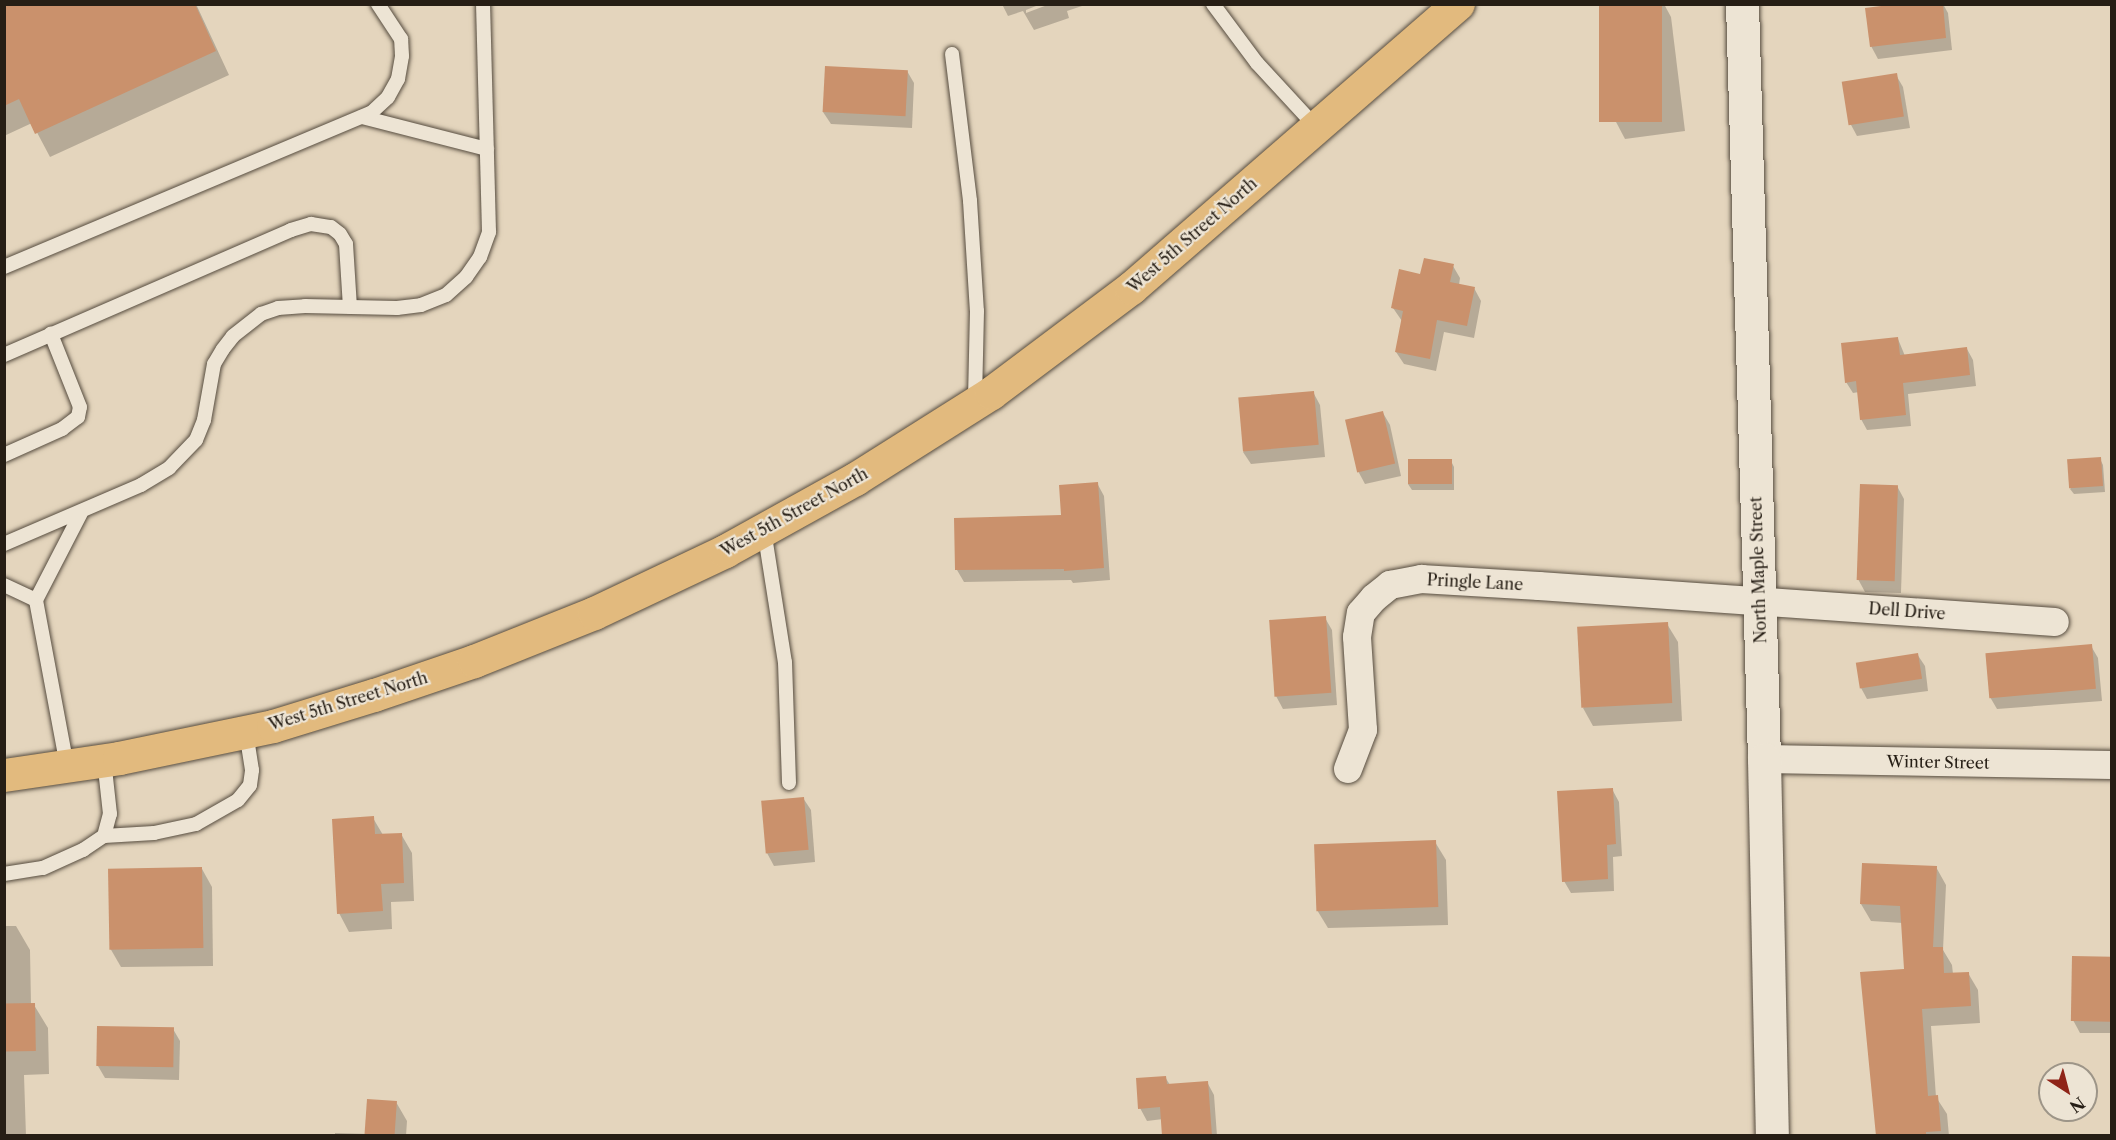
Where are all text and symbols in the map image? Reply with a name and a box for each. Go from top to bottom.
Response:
street label: West 5th Street North [1123,174,1261,296]
street label: West 5th Street North [717,464,871,560]
street label: North Maple Street [1746,496,1770,644]
street label: Pringle Lane [1426,570,1524,594]
street label: Dell Drive [1868,599,1946,623]
street label: West 5th Street North [266,668,430,734]
street label: Winter Street [1886,751,1990,773]
north arrow [2038,1062,2098,1122]
text: N [2066,1093,2089,1117]

